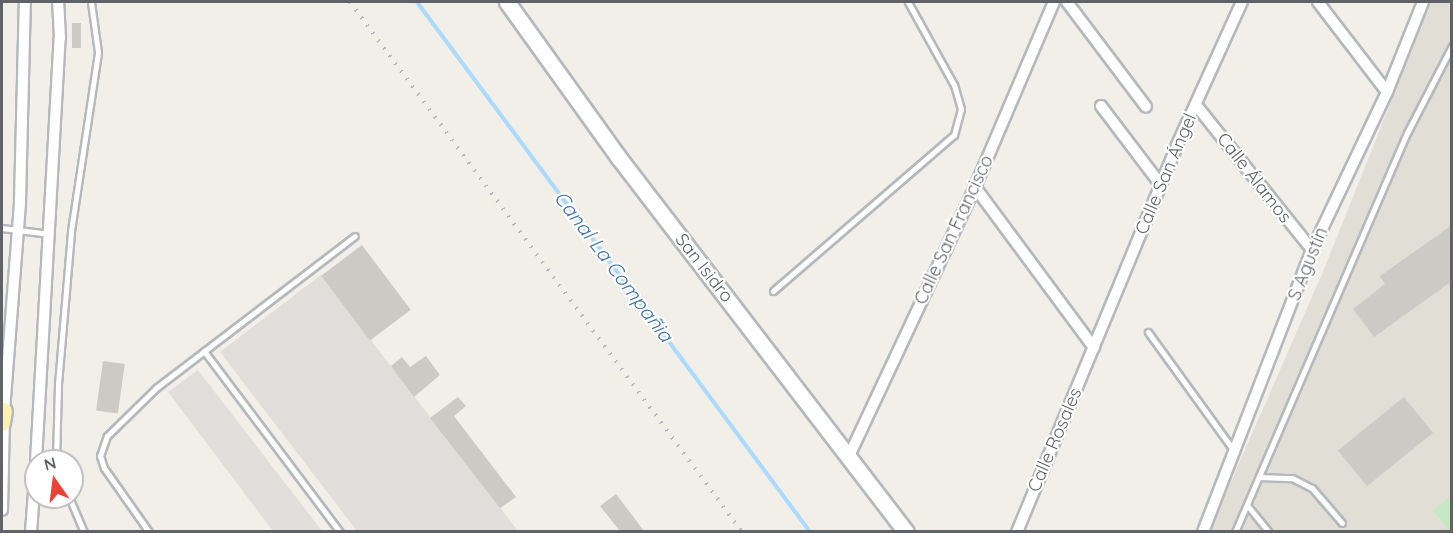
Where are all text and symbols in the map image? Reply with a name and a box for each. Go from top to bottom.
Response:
street label: Calle San Ángel [1131,110,1201,238]
street label: Calle Álamos [1212,129,1296,227]
street label: Calle San Francisco [910,152,998,308]
water label: Canal La Compañia [549,186,679,346]
street label: S Agustín [1284,224,1332,304]
street label: San Isidro [670,229,738,307]
street label: Calle Rosales [1023,385,1087,495]
north arrow [24,449,84,509]
text: N [42,452,58,475]

